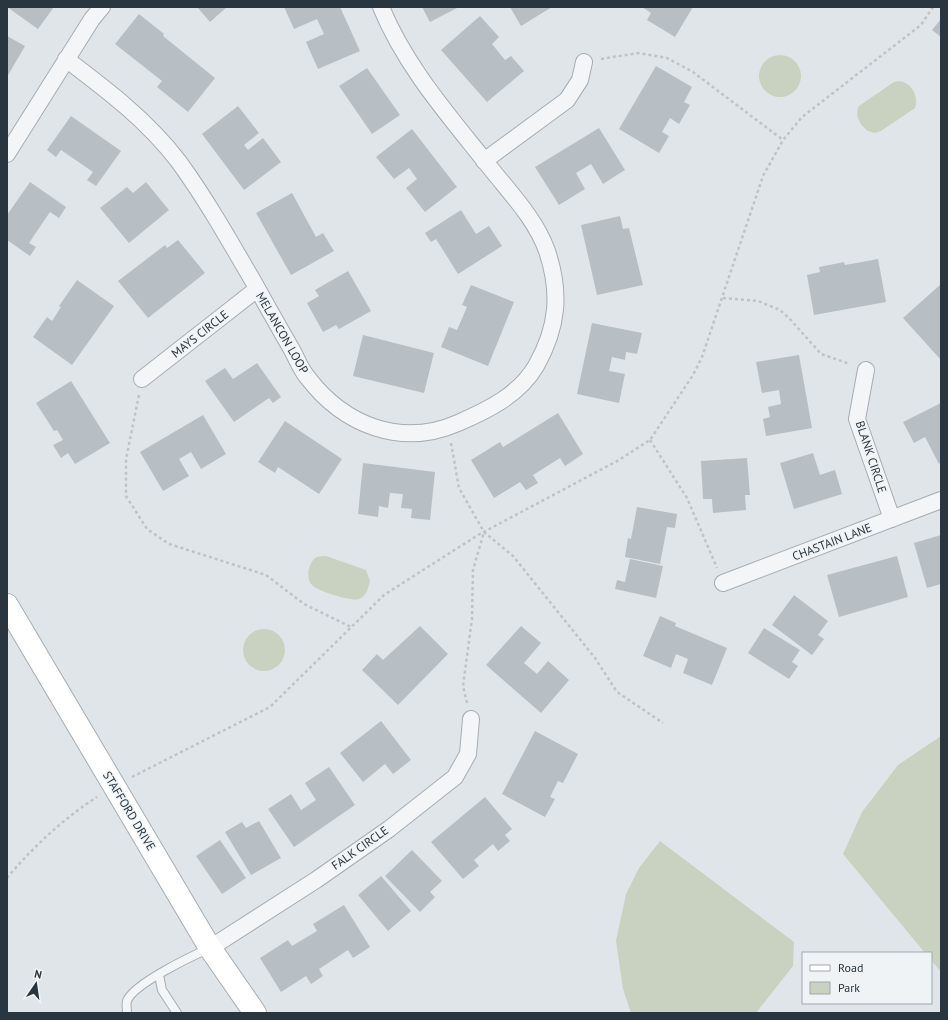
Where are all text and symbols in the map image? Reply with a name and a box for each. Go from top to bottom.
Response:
street label: MELANCON LOOP [253,289,312,377]
street label: MAYS CIRCLE [168,307,231,361]
street label: BLANK CIRCLE [853,419,890,495]
street label: CHASTAIN LANE [790,520,874,564]
street label: STAFFORD DRIVE [100,768,159,853]
street label: FALK CIRCLE [328,823,391,873]
legend [802,952,932,1004]
text: Road [838,960,863,975]
north arrow [16,964,56,1004]
text: N [33,967,43,982]
text: Park [838,980,860,995]

